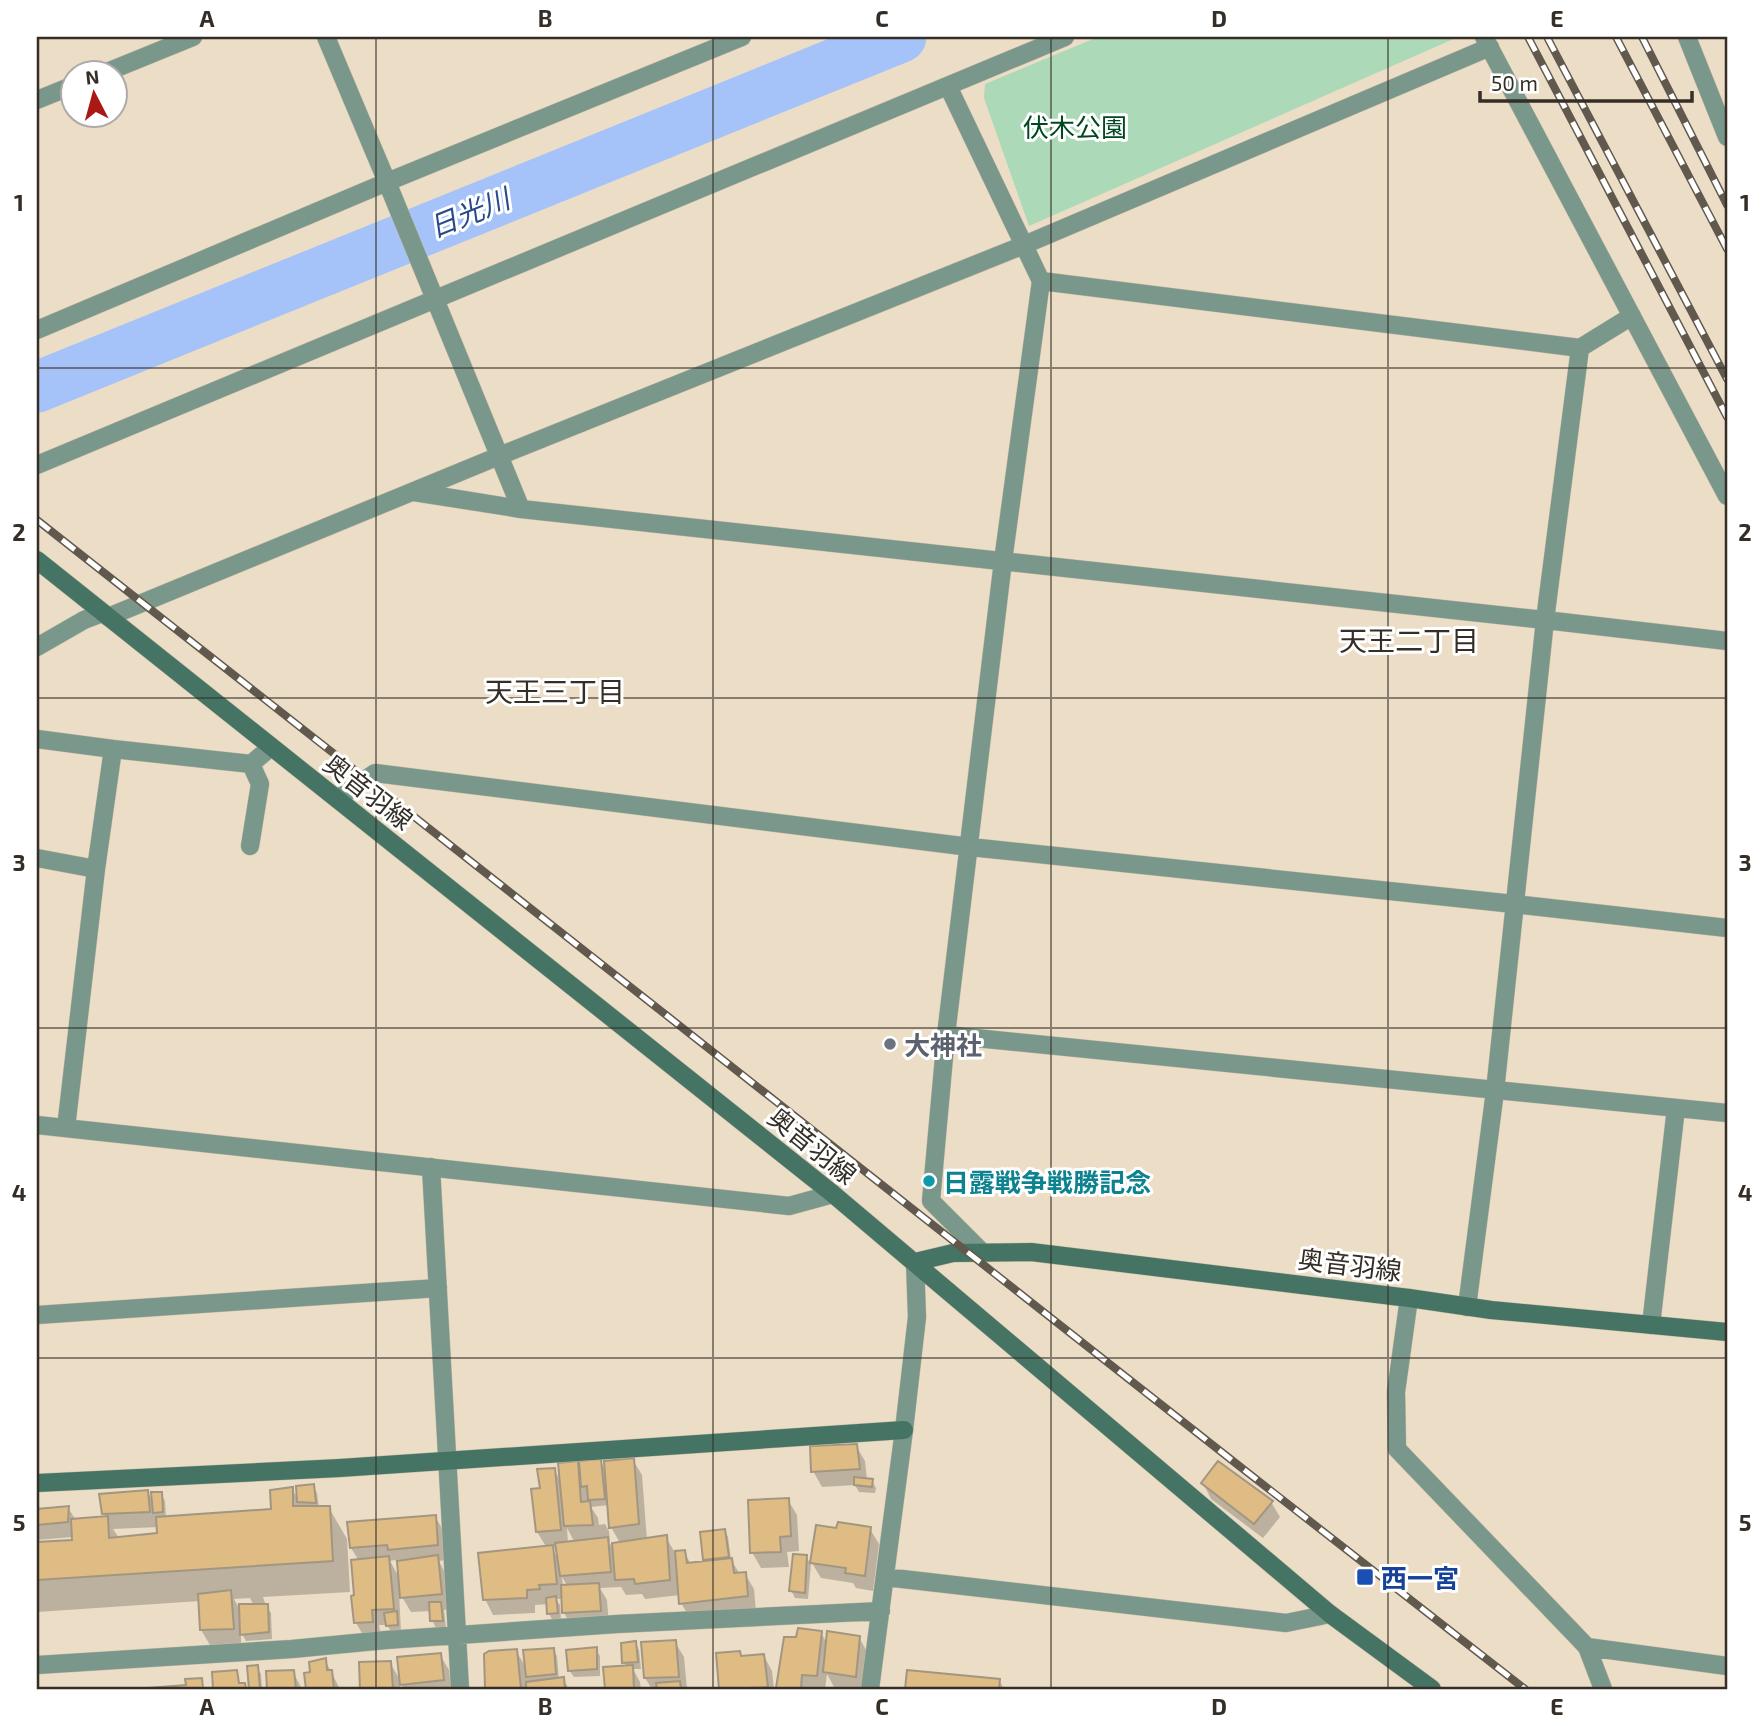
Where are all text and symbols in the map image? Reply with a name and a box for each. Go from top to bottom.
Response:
text: A [199,4,215,32]
text: B [538,4,552,32]
text: C [875,4,889,32]
text: D [1211,4,1227,32]
text: E [1550,4,1564,32]
north arrow [60,60,130,130]
scale bar [1480,60,1692,104]
text: N [84,64,100,89]
text: 50 m [1491,70,1538,95]
park label: 伏木公園 [1023,111,1127,142]
water label: 日光川 [424,179,517,243]
text: 1 [14,188,24,216]
text: 1 [1740,188,1750,216]
text: 2 [12,518,26,546]
text: 2 [1738,518,1752,546]
district label: 天王二丁目 [1339,623,1479,657]
district label: 天王三丁目 [485,674,625,708]
street label: 奥音羽線 [318,747,420,835]
text: 3 [12,848,26,876]
text: 3 [1738,848,1752,876]
place label: 大神社 [904,1029,982,1060]
marker: 大神社 [882,1036,898,1052]
street label: 奥音羽線 [763,1100,863,1190]
place label: 日露戦争戦勝記念 [943,1166,1151,1197]
marker: 日露戦争戦勝記念 [921,1173,937,1189]
text: 4 [12,1178,26,1206]
text: 4 [1738,1178,1752,1206]
street label: 奥音羽線 [1296,1242,1404,1286]
text: 5 [13,1508,25,1536]
text: 5 [1739,1508,1751,1536]
place label: 西一宮 [1381,1562,1459,1593]
marker: 西一宮 [1355,1567,1375,1587]
text: A [199,1692,215,1720]
text: B [538,1692,552,1720]
text: C [875,1692,889,1720]
text: D [1211,1692,1227,1720]
text: E [1550,1692,1564,1720]

